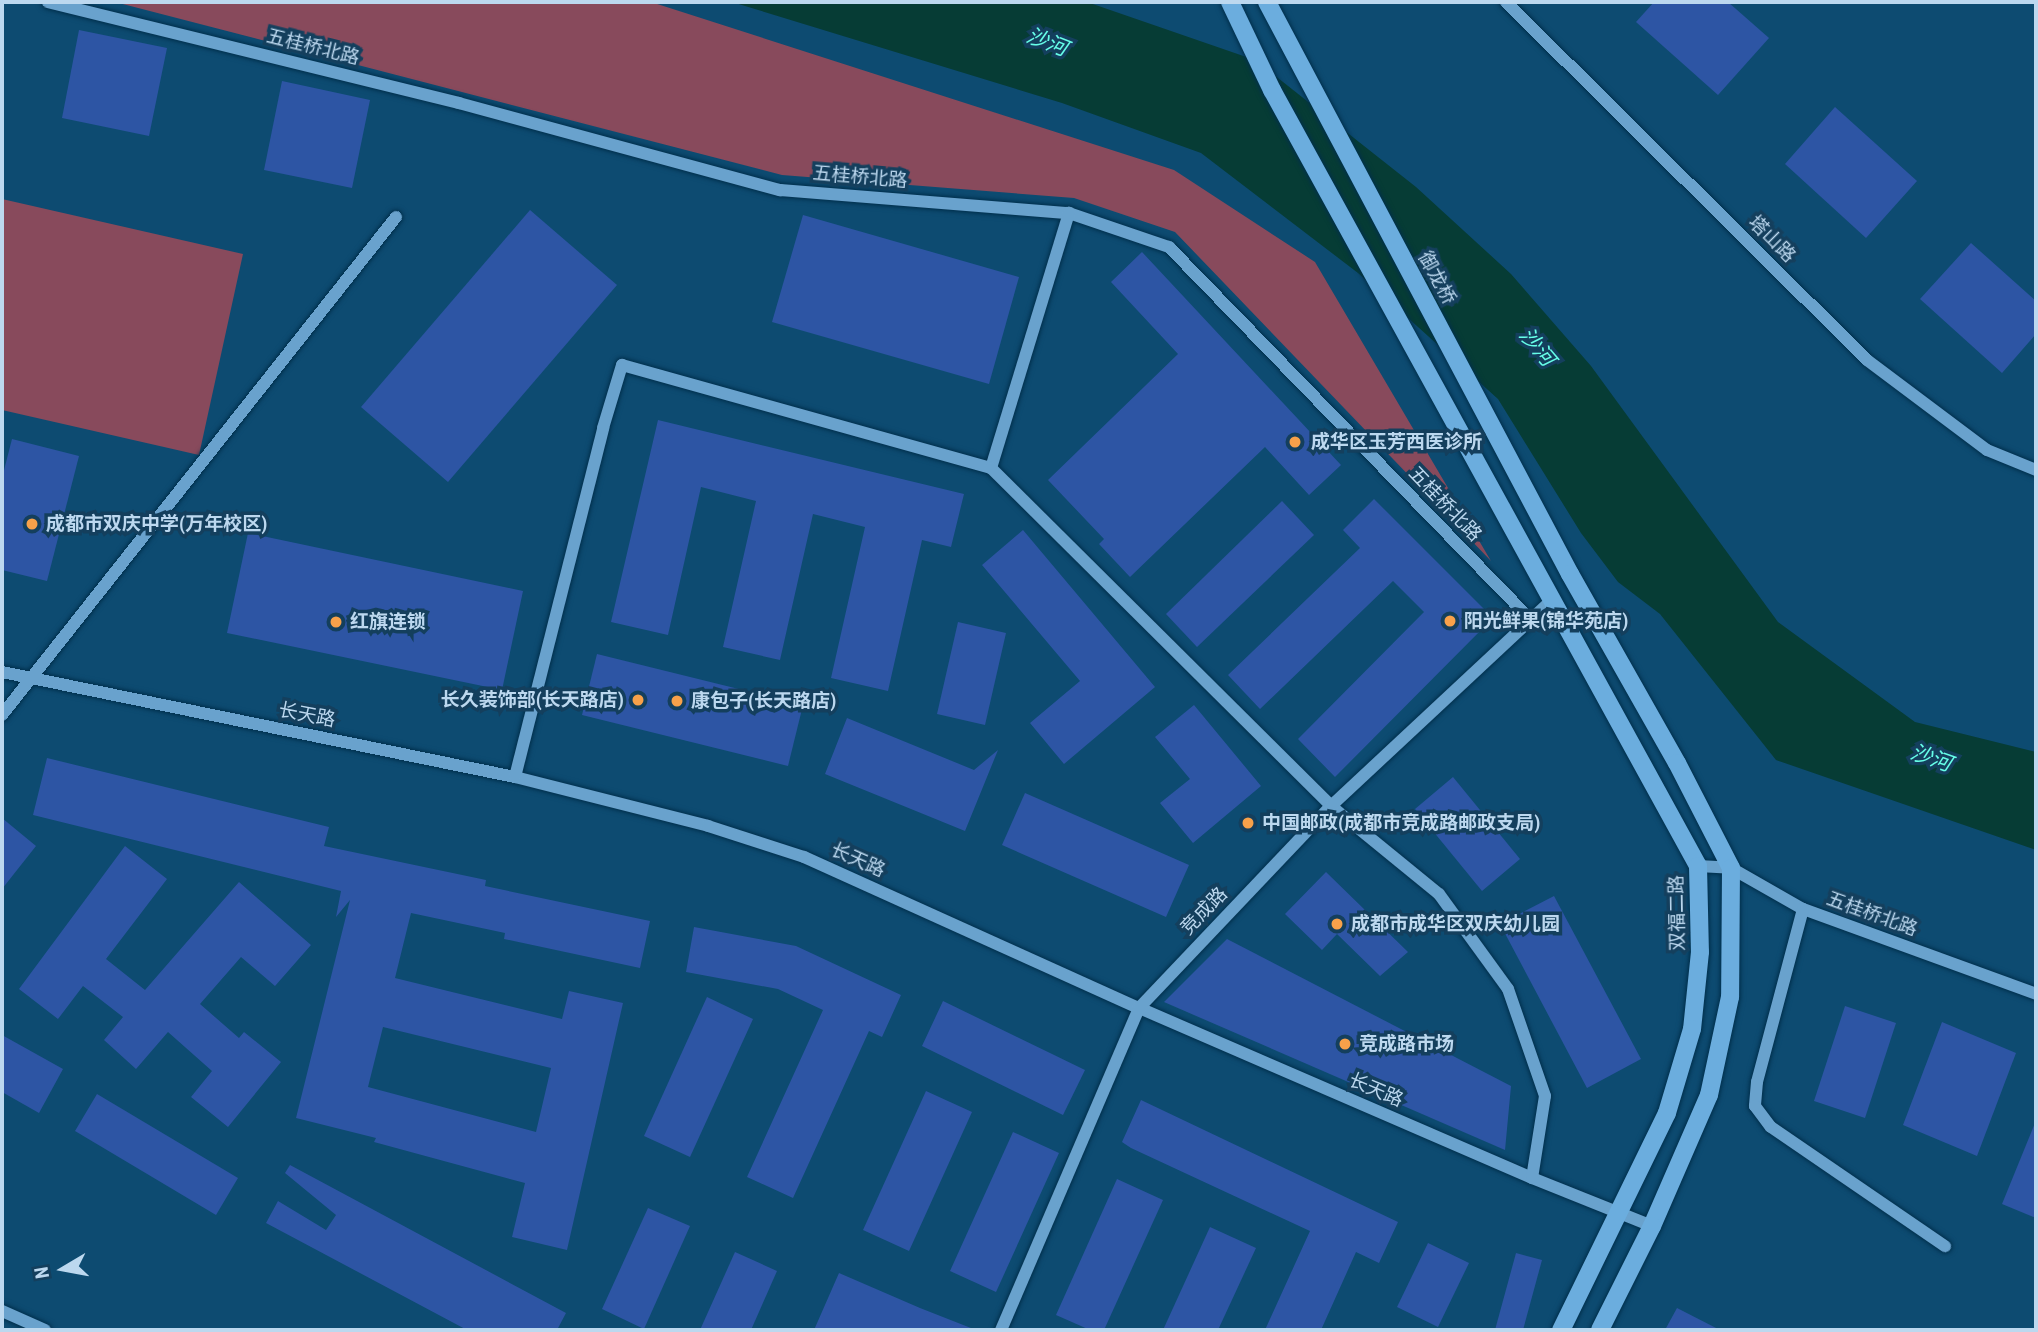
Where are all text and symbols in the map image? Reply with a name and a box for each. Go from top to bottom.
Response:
water label: 沙河 [1023,23,1071,61]
street label: 五桂桥北路 [264,24,362,70]
street label: 五桂桥北路 [812,162,908,192]
street label: 塔山路 [1744,211,1800,267]
street label: 御龙桥 [1414,247,1460,309]
water label: 沙河 [1514,323,1560,371]
place label: 成华区玉芳西医诊所 [1311,431,1482,453]
marker: 成华区玉芳西医诊所 [1285,432,1305,452]
street label: 五桂桥北路 [1404,462,1486,546]
place label: 成都市双庆中学(万年校区) [46,513,267,535]
marker: 成都市双庆中学(万年校区) [24,516,40,532]
place label: 阳光鲜果(锦华苑店) [1464,610,1628,632]
place label: 红旗连锁 [350,611,426,633]
marker: 阳光鲜果(锦华苑店) [1442,613,1458,629]
marker: 红旗连锁 [328,614,344,630]
place label: 长久装饰部(长天路店) [441,689,624,711]
place label: 康包子(长天路店) [691,690,836,712]
marker: 长久装饰部(长天路店) [630,692,646,708]
marker: 康包子(长天路店) [669,693,685,709]
street label: 长天路 [277,698,337,732]
water label: 沙河 [1907,739,1955,777]
place label: 中国邮政(成都市竞成路邮政支局) [1262,812,1540,834]
marker: 中国邮政(成都市竞成路邮政支局) [1240,815,1256,831]
street label: 长天路 [827,838,889,882]
street label: 双福二路 [1665,875,1689,951]
street label: 竞成路 [1176,883,1232,939]
street label: 五桂桥北路 [1823,887,1921,941]
place label: 成都市成华区双庆幼儿园 [1351,913,1560,935]
marker: 成都市成华区双庆幼儿园 [1329,916,1345,932]
place label: 竞成路市场 [1359,1033,1454,1055]
marker: 竞成路市场 [1337,1036,1353,1052]
street label: 长天路 [1345,1068,1407,1112]
north arrow [28,1234,98,1304]
text: N [29,1265,54,1280]

